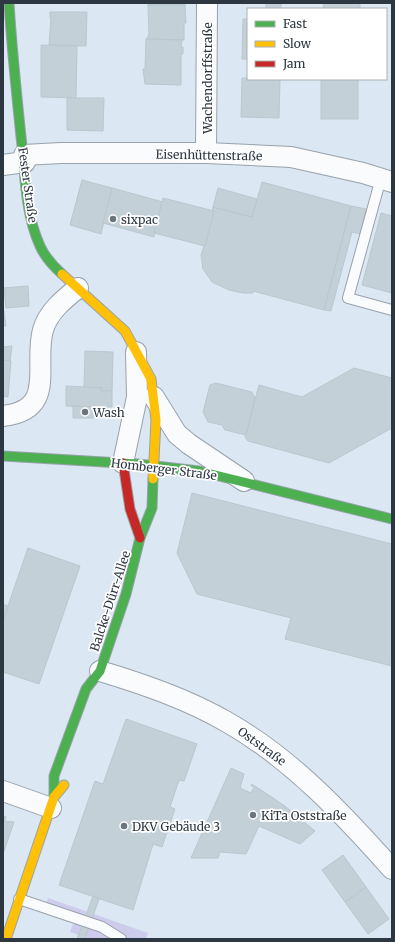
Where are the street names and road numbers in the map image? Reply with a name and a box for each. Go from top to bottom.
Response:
street label: Wachendorffstraße [200,22,215,135]
street label: Fester Straße [15,146,41,224]
street label: Eisenhüttenstraße [156,147,262,163]
street label: Homberger Straße [110,455,218,483]
street label: Balcke-Dürr-Allee [87,549,133,653]
street label: Oststraße [235,723,289,769]

